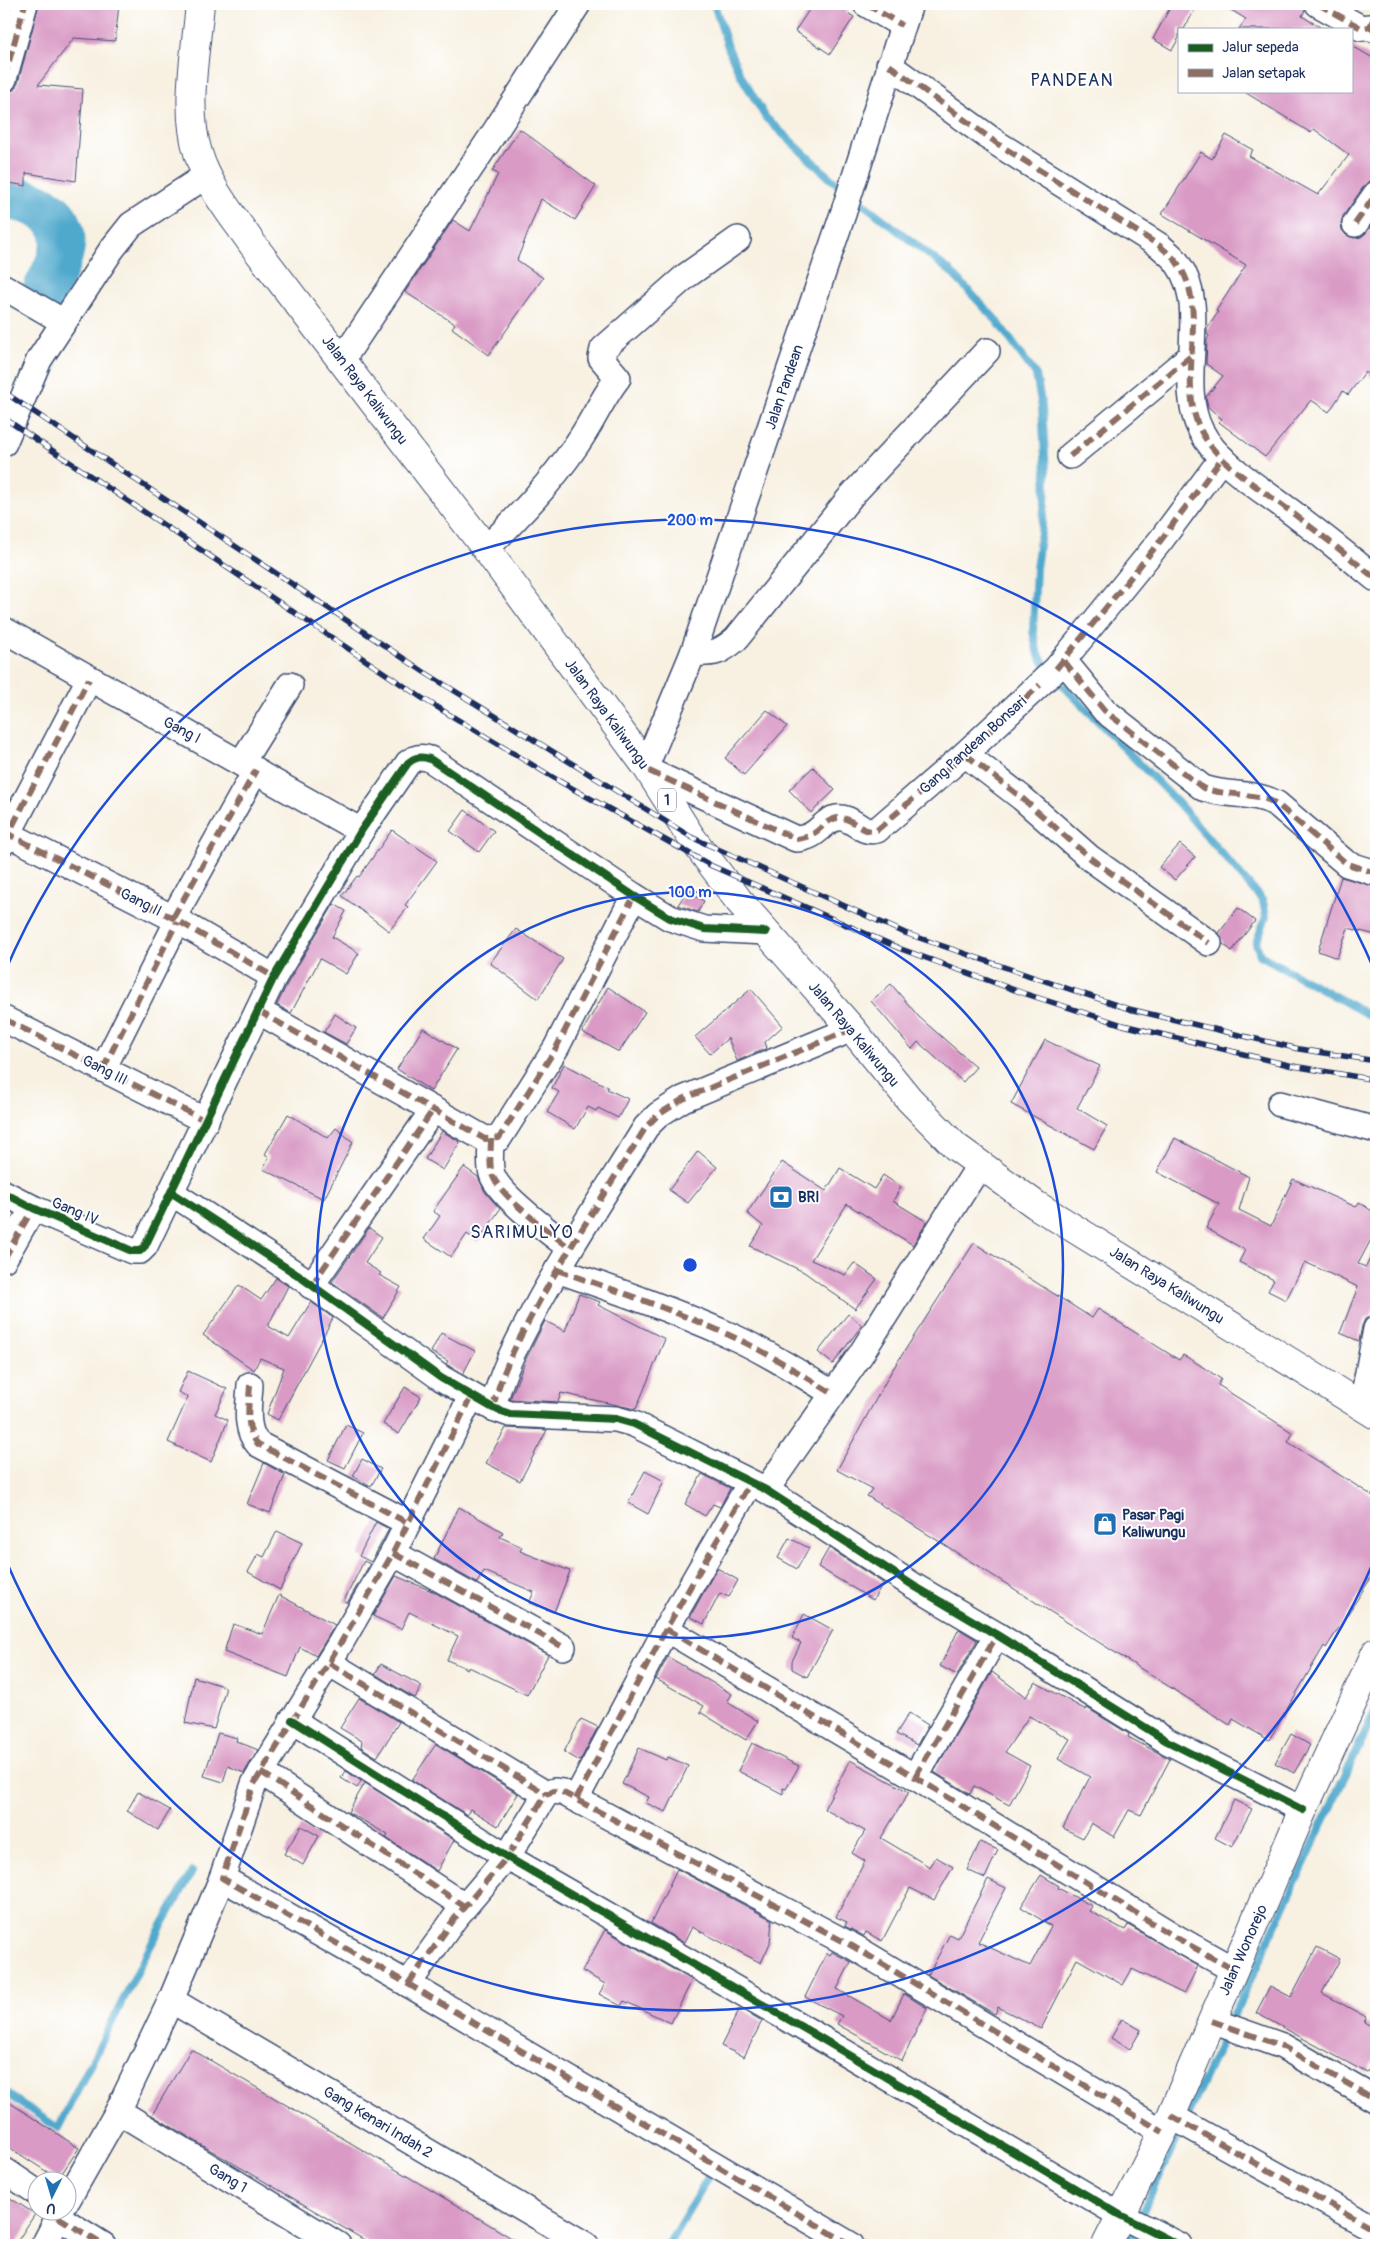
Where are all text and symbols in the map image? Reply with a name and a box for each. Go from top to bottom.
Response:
legend [1178,28,1352,92]
text: Jalur sepeda [1222,38,1299,57]
text: Jalan setapak [1222,64,1306,83]
district label: PANDEAN [1030,69,1114,92]
street label: Jalan Raya Kaliwungu [317,332,412,449]
street label: Jalan Pandean [761,342,808,432]
text: 200 m [667,511,713,530]
street label: Jalan Raya Kaliwungu [560,655,653,773]
street label: Gang Pandean Bonsari [916,692,1031,799]
street label: Gang I [160,713,204,748]
road number: 1 [658,788,676,812]
text: 100 m [669,883,711,902]
street label: Gang II [117,884,165,921]
street label: Jalan Raya Kaliwungu [804,978,903,1091]
street label: Gang III [79,1051,131,1090]
bank icon: BRI [768,1184,794,1210]
place label: BRI [798,1188,819,1207]
street label: Gang IV [49,1193,101,1230]
district label: SARIMULYO [470,1221,574,1244]
street label: Jalan Raya Kaliwungu [1106,1242,1228,1328]
centre of rings [681,1256,699,1274]
place label: Pasar Pagi Kaliwungu [1122,1506,1186,1542]
shop icon: Pasar Pagi Kaliwungu [1092,1511,1118,1537]
street label: Jalan Wonorejo [1215,1902,1272,1999]
street label: Gang Kenari Indah 2 [320,2082,436,2163]
street label: Gang 1 [205,2160,250,2197]
north arrow [28,2172,78,2222]
text: U [46,2200,56,2217]

